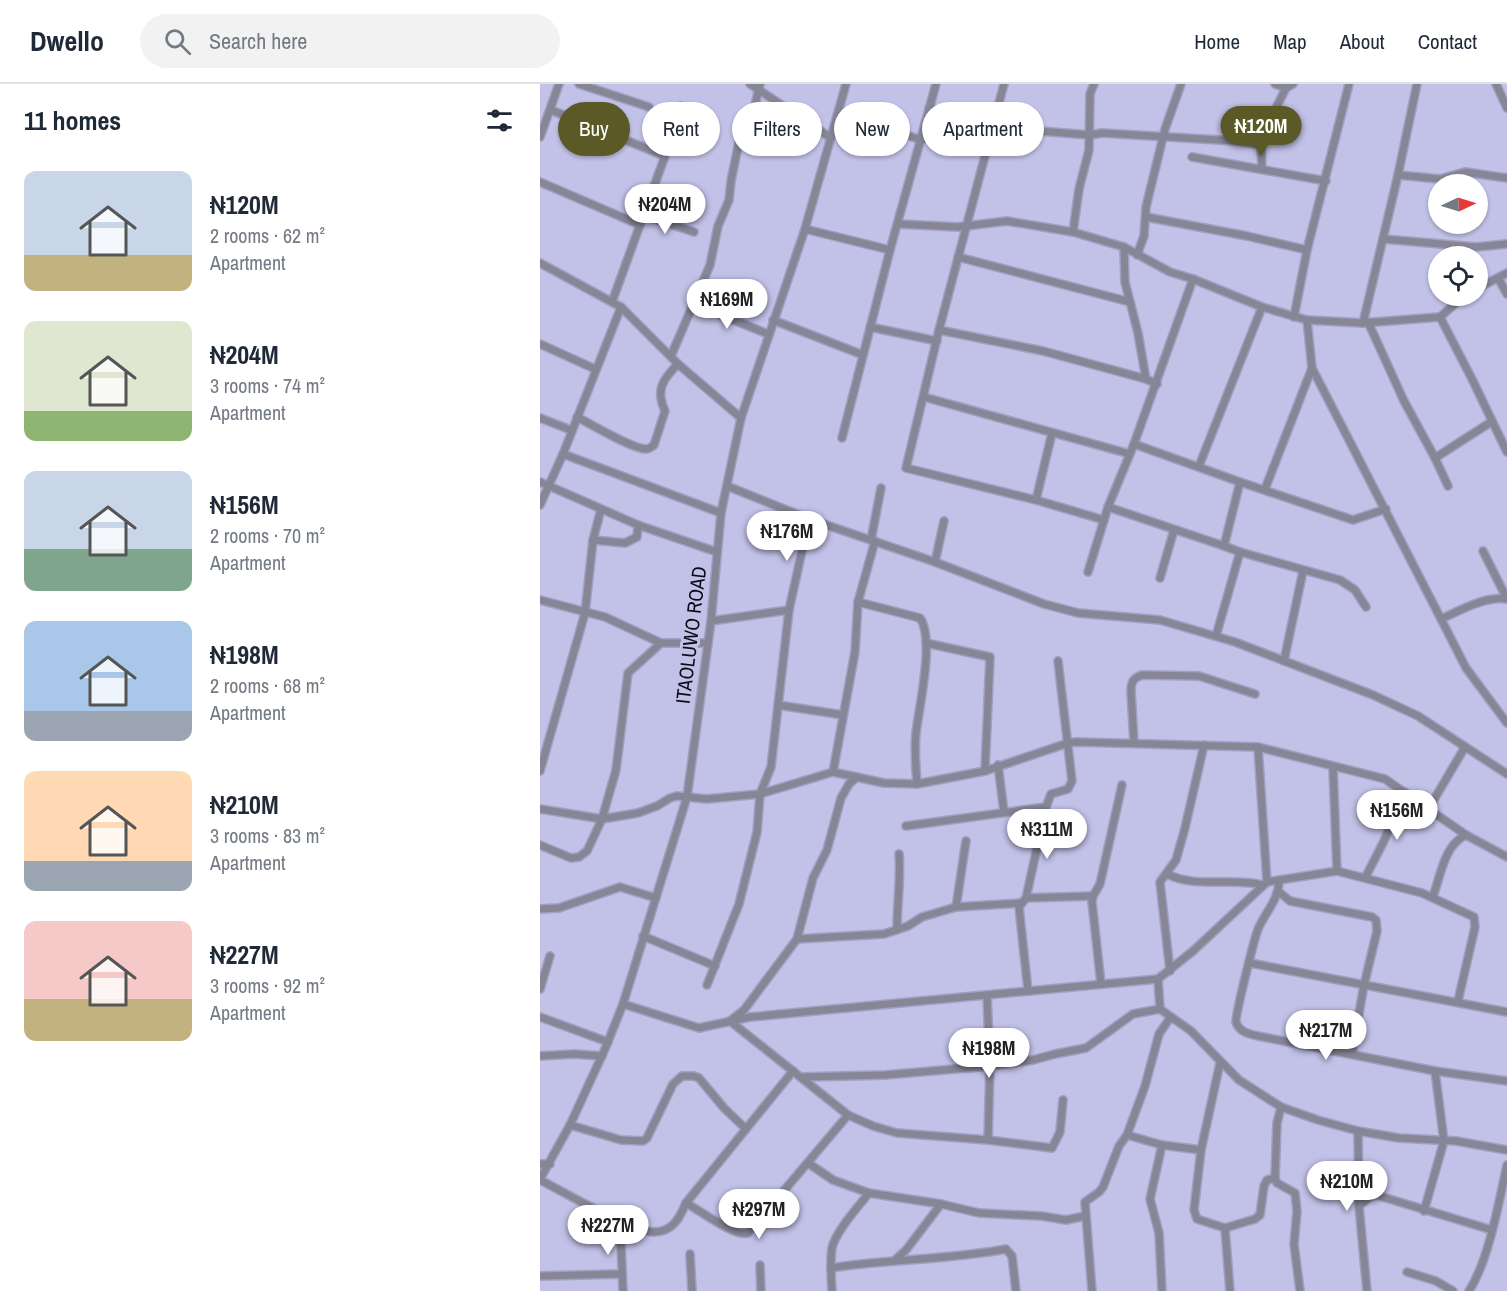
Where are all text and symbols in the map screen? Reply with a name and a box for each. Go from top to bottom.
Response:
search box [140,14,560,68]
text: Dwello [30,22,104,60]
icon: search [161,25,194,58]
text: Search here [209,26,307,56]
text: Home [1194,27,1240,56]
text: Map [1273,27,1307,56]
text: About [1340,27,1385,56]
text: Contact [1418,27,1477,56]
chip: Buy [558,102,630,156]
chip: Rent [642,102,720,156]
chip: Filters [732,102,822,156]
chip: New [834,102,910,156]
chip: Apartment [922,102,1044,156]
text: 11 homes [24,103,121,138]
icon: filters [483,104,516,137]
pin: ₦120M [1219,106,1303,157]
text: ₦120M [1235,112,1287,139]
north arrow [1428,174,1488,234]
map controls [1428,174,1488,306]
pin: ₦204M [623,184,707,235]
text: ₦120M [210,187,279,222]
text: ₦204M [639,190,691,217]
icon: home [72,195,144,267]
text: 2 rooms · 62 m² [210,222,325,249]
button: locate [1428,246,1488,306]
text: Apartment [210,249,286,276]
pin: ₦169M [685,279,769,330]
text: ₦169M [701,285,753,312]
text: ₦204M [210,337,279,372]
icon: home [72,345,144,417]
text: 3 rooms · 74 m² [210,372,325,399]
text: Apartment [210,399,286,426]
text: ₦156M [210,487,279,522]
icon: home [72,495,144,567]
pin: ₦176M [745,511,829,562]
text: ₦176M [761,517,813,544]
text: 2 rooms · 70 m² [210,522,325,549]
text: Apartment [210,549,286,576]
street label: ITAOLUWO ROAD [669,565,712,705]
text: ₦198M [210,637,279,672]
icon: home [72,645,144,717]
text: 2 rooms · 68 m² [210,672,325,699]
text: Apartment [210,699,286,726]
text: ₦210M [210,787,279,822]
pin: ₦156M [1355,790,1439,841]
icon: home [72,795,144,867]
text: ₦156M [1371,796,1423,823]
pin: ₦311M [1005,809,1089,860]
text: ₦311M [1021,815,1073,842]
text: 3 rooms · 83 m² [210,822,325,849]
text: Apartment [210,849,286,876]
text: ₦227M [210,937,279,972]
icon: home [72,945,144,1017]
text: 3 rooms · 92 m² [210,972,325,999]
text: Apartment [210,999,286,1026]
pin: ₦217M [1284,1010,1368,1061]
text: ₦217M [1300,1016,1352,1043]
pin: ₦198M [947,1028,1031,1079]
text: ₦198M [963,1034,1015,1061]
pin: ₦210M [1305,1161,1389,1212]
text: ₦210M [1321,1167,1373,1194]
pin: ₦297M [717,1189,801,1240]
text: ₦297M [733,1195,785,1222]
pin: ₦227M [566,1205,650,1256]
text: ₦227M [582,1211,634,1238]

